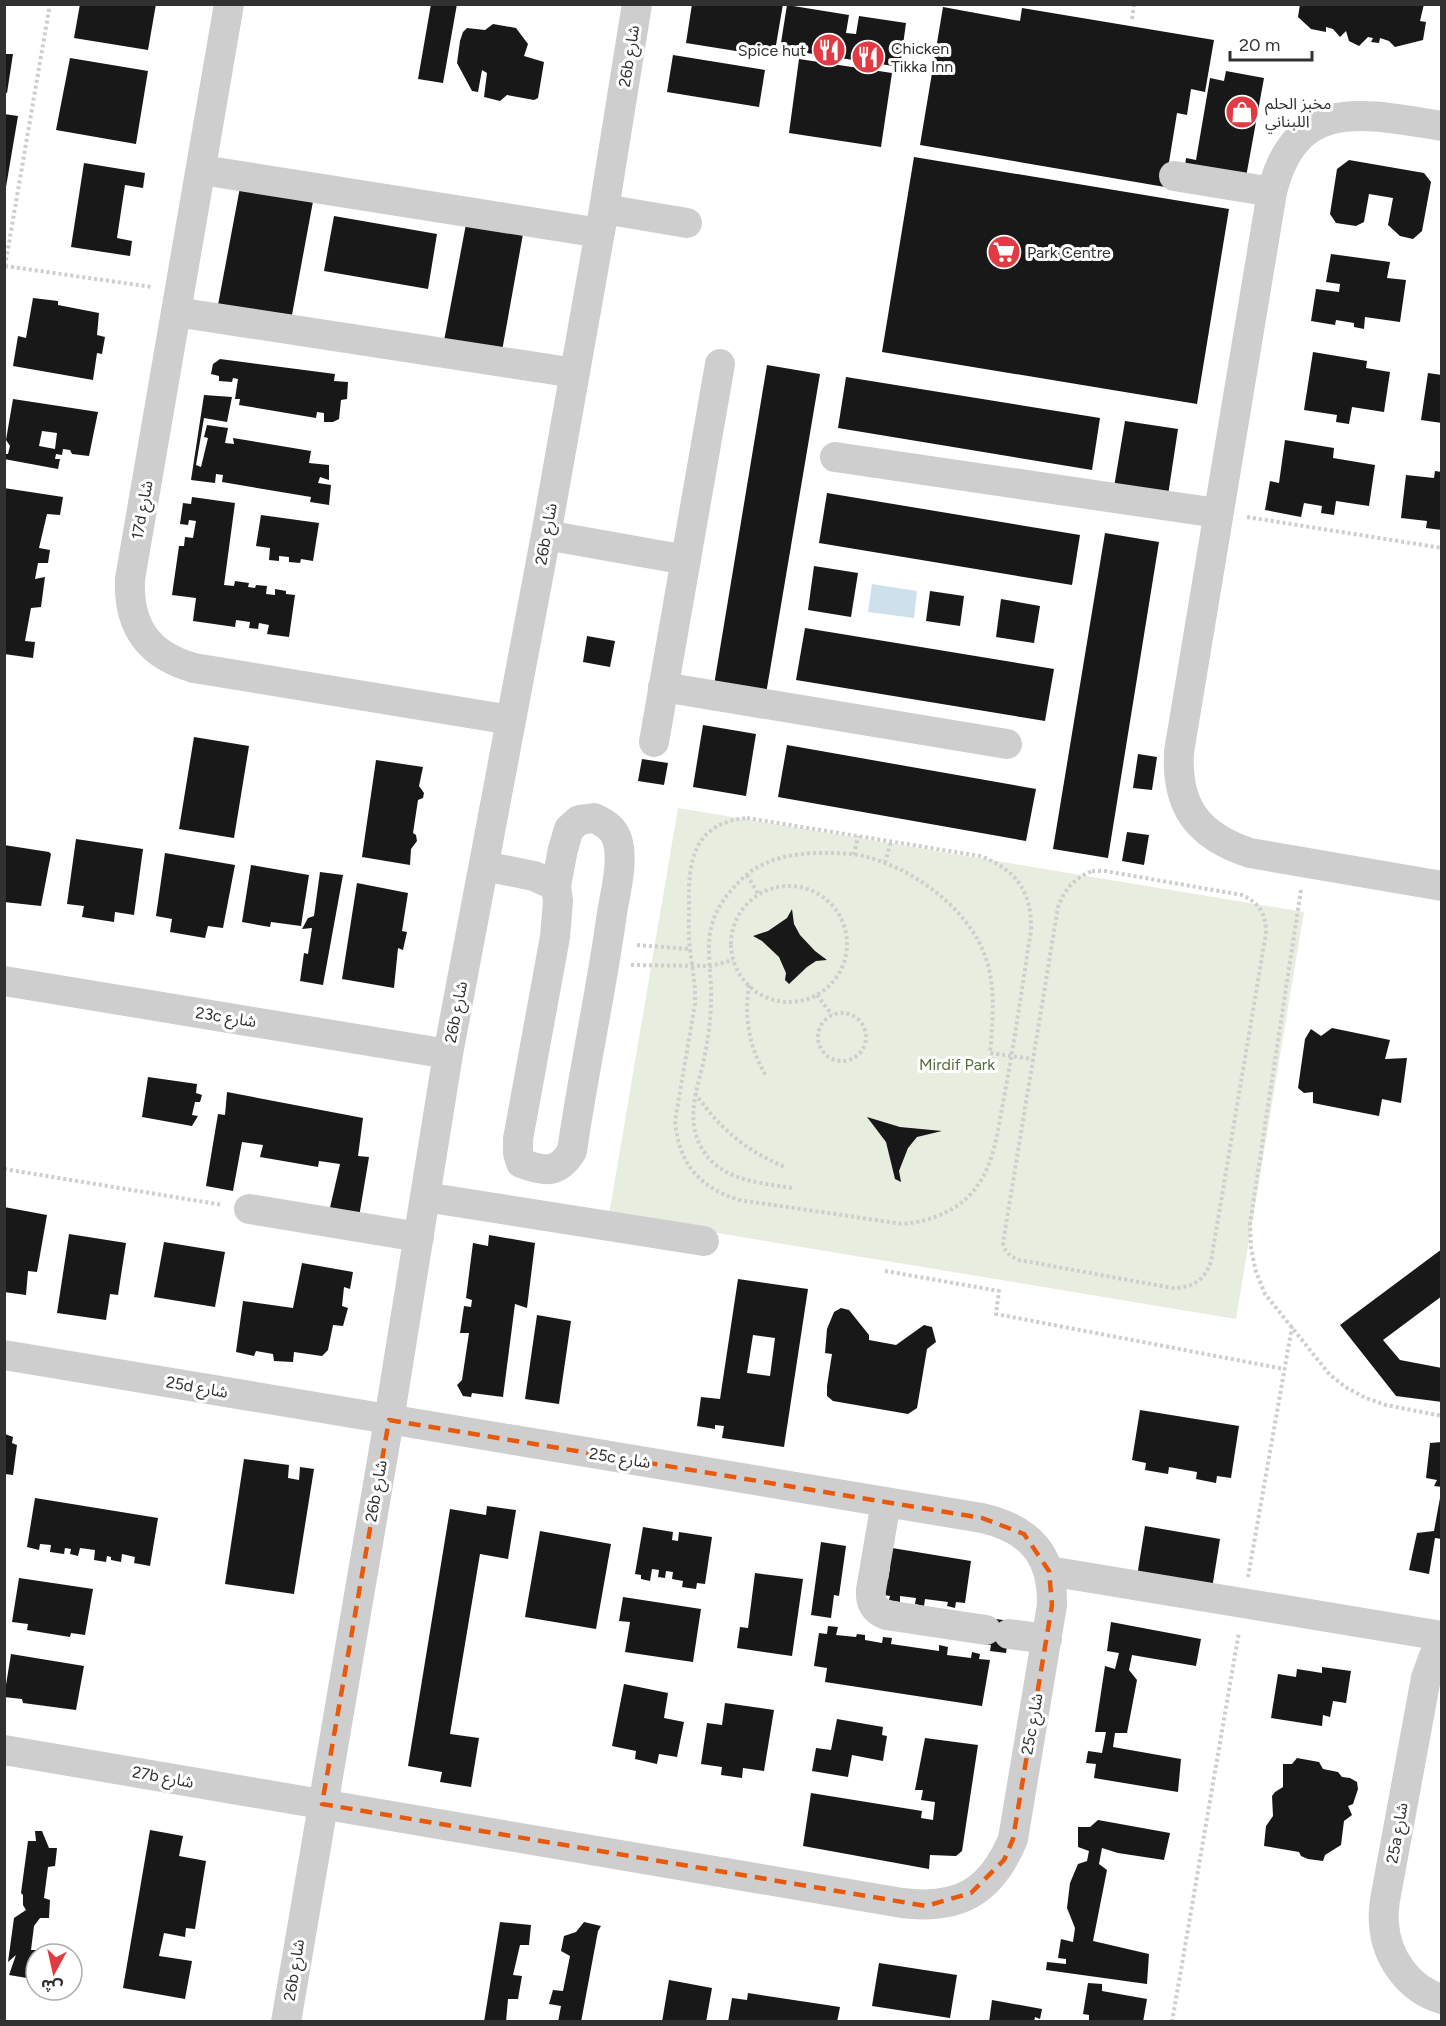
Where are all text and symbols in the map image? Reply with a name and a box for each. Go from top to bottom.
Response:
street label: 26b شارع [615,24,646,89]
scale bar [1230,24,1312,62]
restaurant icon: Spice hut [811,32,847,68]
text: 20 m [1239,34,1280,56]
restaurant icon: Chicken Tikka Inn [850,39,886,75]
place label: Chicken Tikka Inn [891,39,953,76]
place label: Spice hut [738,41,806,60]
shop icon: مخبز الحلم اللبناني [1224,94,1260,130]
place label: مخبز الحلم اللبناني [1265,94,1331,133]
supermarket icon: Park Centre [986,234,1022,270]
place label: Park Centre [1027,243,1111,262]
street label: 17d شارع [127,479,159,542]
street label: 26b شارع [531,502,564,567]
street label: 26b شارع [441,980,474,1045]
street label: 23c شارع [194,1003,258,1034]
park label: Mirdif Park [919,1055,995,1074]
street label: 25d شارع [164,1372,230,1405]
street label: 25c شارع [587,1444,652,1475]
street label: 26b شارع [361,1459,394,1524]
street label: 25c شارع [1017,1692,1050,1757]
street label: 27b شارع [130,1762,195,1795]
street label: 25a شارع [1382,1801,1415,1865]
street label: 26b شارع [280,1938,311,2003]
north arrow [24,1942,84,2002]
text: ش [40,1975,64,1997]

